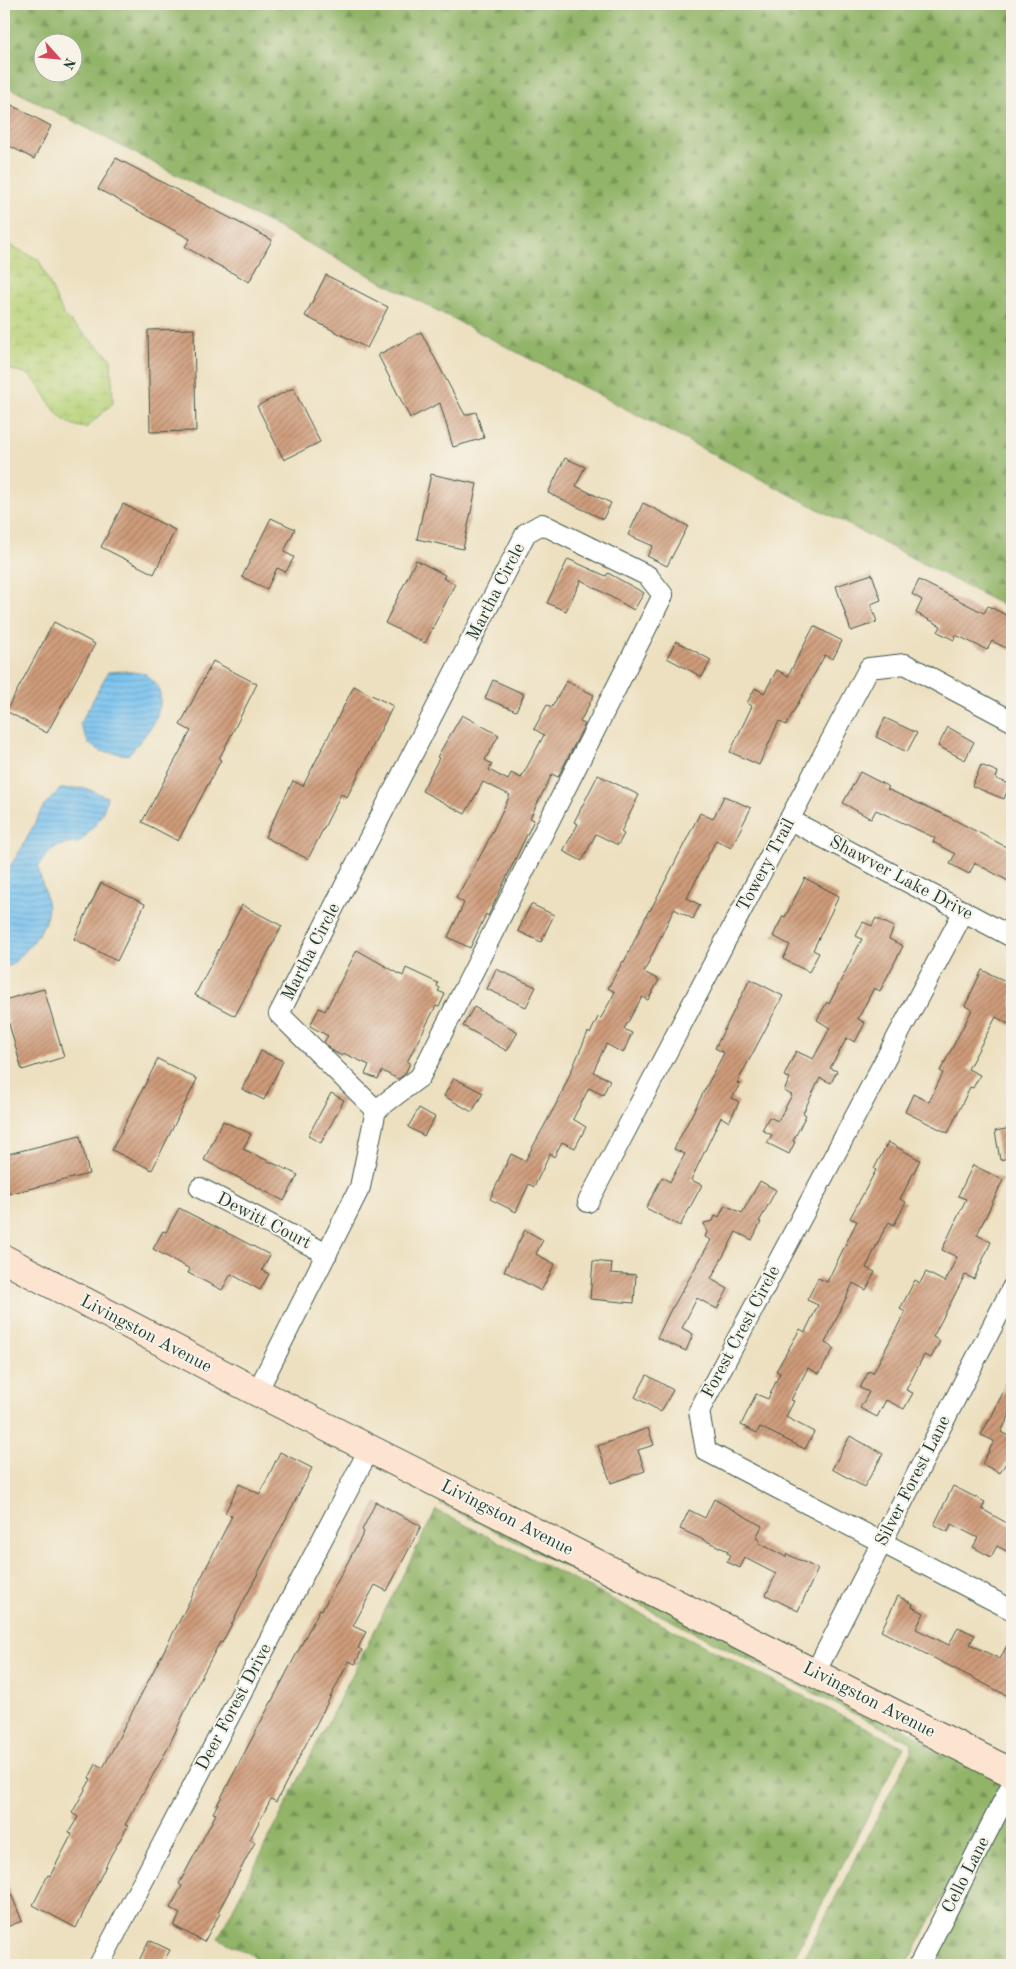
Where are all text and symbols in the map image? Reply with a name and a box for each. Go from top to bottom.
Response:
north arrow [32,32,82,82]
text: N [60,56,77,72]
street label: Martha Circle [464,540,528,644]
street label: Towery Trail [734,815,798,914]
street label: Shawver Lake Drive [826,833,976,923]
street label: Martha Circle [279,900,343,1004]
street label: Dewitt Court [214,1190,314,1252]
street label: Forest Crest Circle [699,1263,783,1401]
street label: Livingston Avenue [77,1292,215,1376]
street label: Silver Forest Lane [872,1413,954,1549]
street label: Livingston Avenue [438,1477,576,1559]
street label: Deer Forest Drive [193,1641,275,1773]
street label: Livingston Avenue [800,1659,938,1741]
street label: Cello Lane [939,1834,993,1916]

